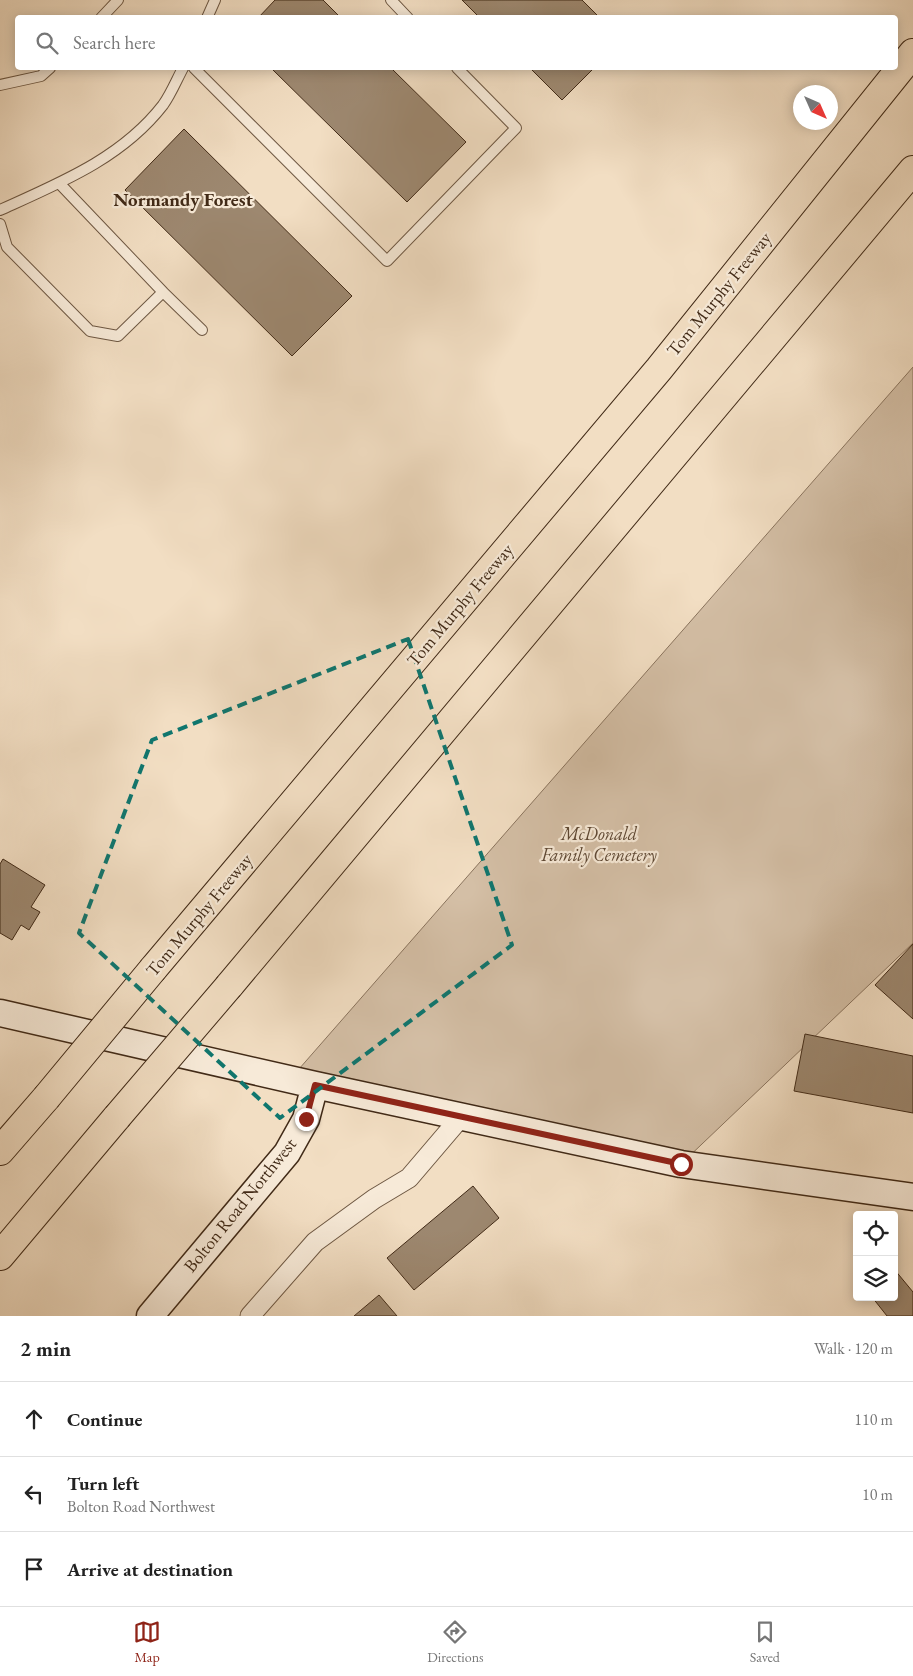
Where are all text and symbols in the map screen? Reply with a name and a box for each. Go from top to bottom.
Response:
search box [15,15,898,70]
icon: search [33,29,61,57]
text: Search here [73,30,155,55]
north arrow [793,85,838,130]
district label: Normandy Forest [113,187,253,212]
street label: Tom Murphy Freeway [661,227,776,361]
street label: Tom Murphy Freeway [401,538,518,671]
park label: McDonald Family Cemetery [540,822,657,867]
street label: Tom Murphy Freeway [140,848,257,981]
route end [295,1108,318,1131]
street label: Bolton Road Northwest [178,1132,301,1277]
route start [670,1153,693,1176]
map controls [853,1211,898,1301]
button: locate [853,1211,898,1256]
button: layers [853,1256,898,1301]
text: 2 min [20,1335,71,1362]
text: Walk · 120 m [814,1338,893,1359]
icon: ahead [20,1405,48,1433]
text: Continue [67,1407,142,1432]
text: 110 m [854,1409,893,1430]
text: Turn left [67,1471,139,1496]
icon: left [20,1480,48,1508]
text: 10 m [862,1484,893,1505]
text: Bolton Road Northwest [67,1496,215,1517]
icon: arrive [20,1555,48,1583]
text: Arrive at destination [67,1557,233,1582]
tab: Map [133,1618,161,1666]
tab: Directions [427,1618,484,1666]
tab: Saved [750,1618,780,1666]

